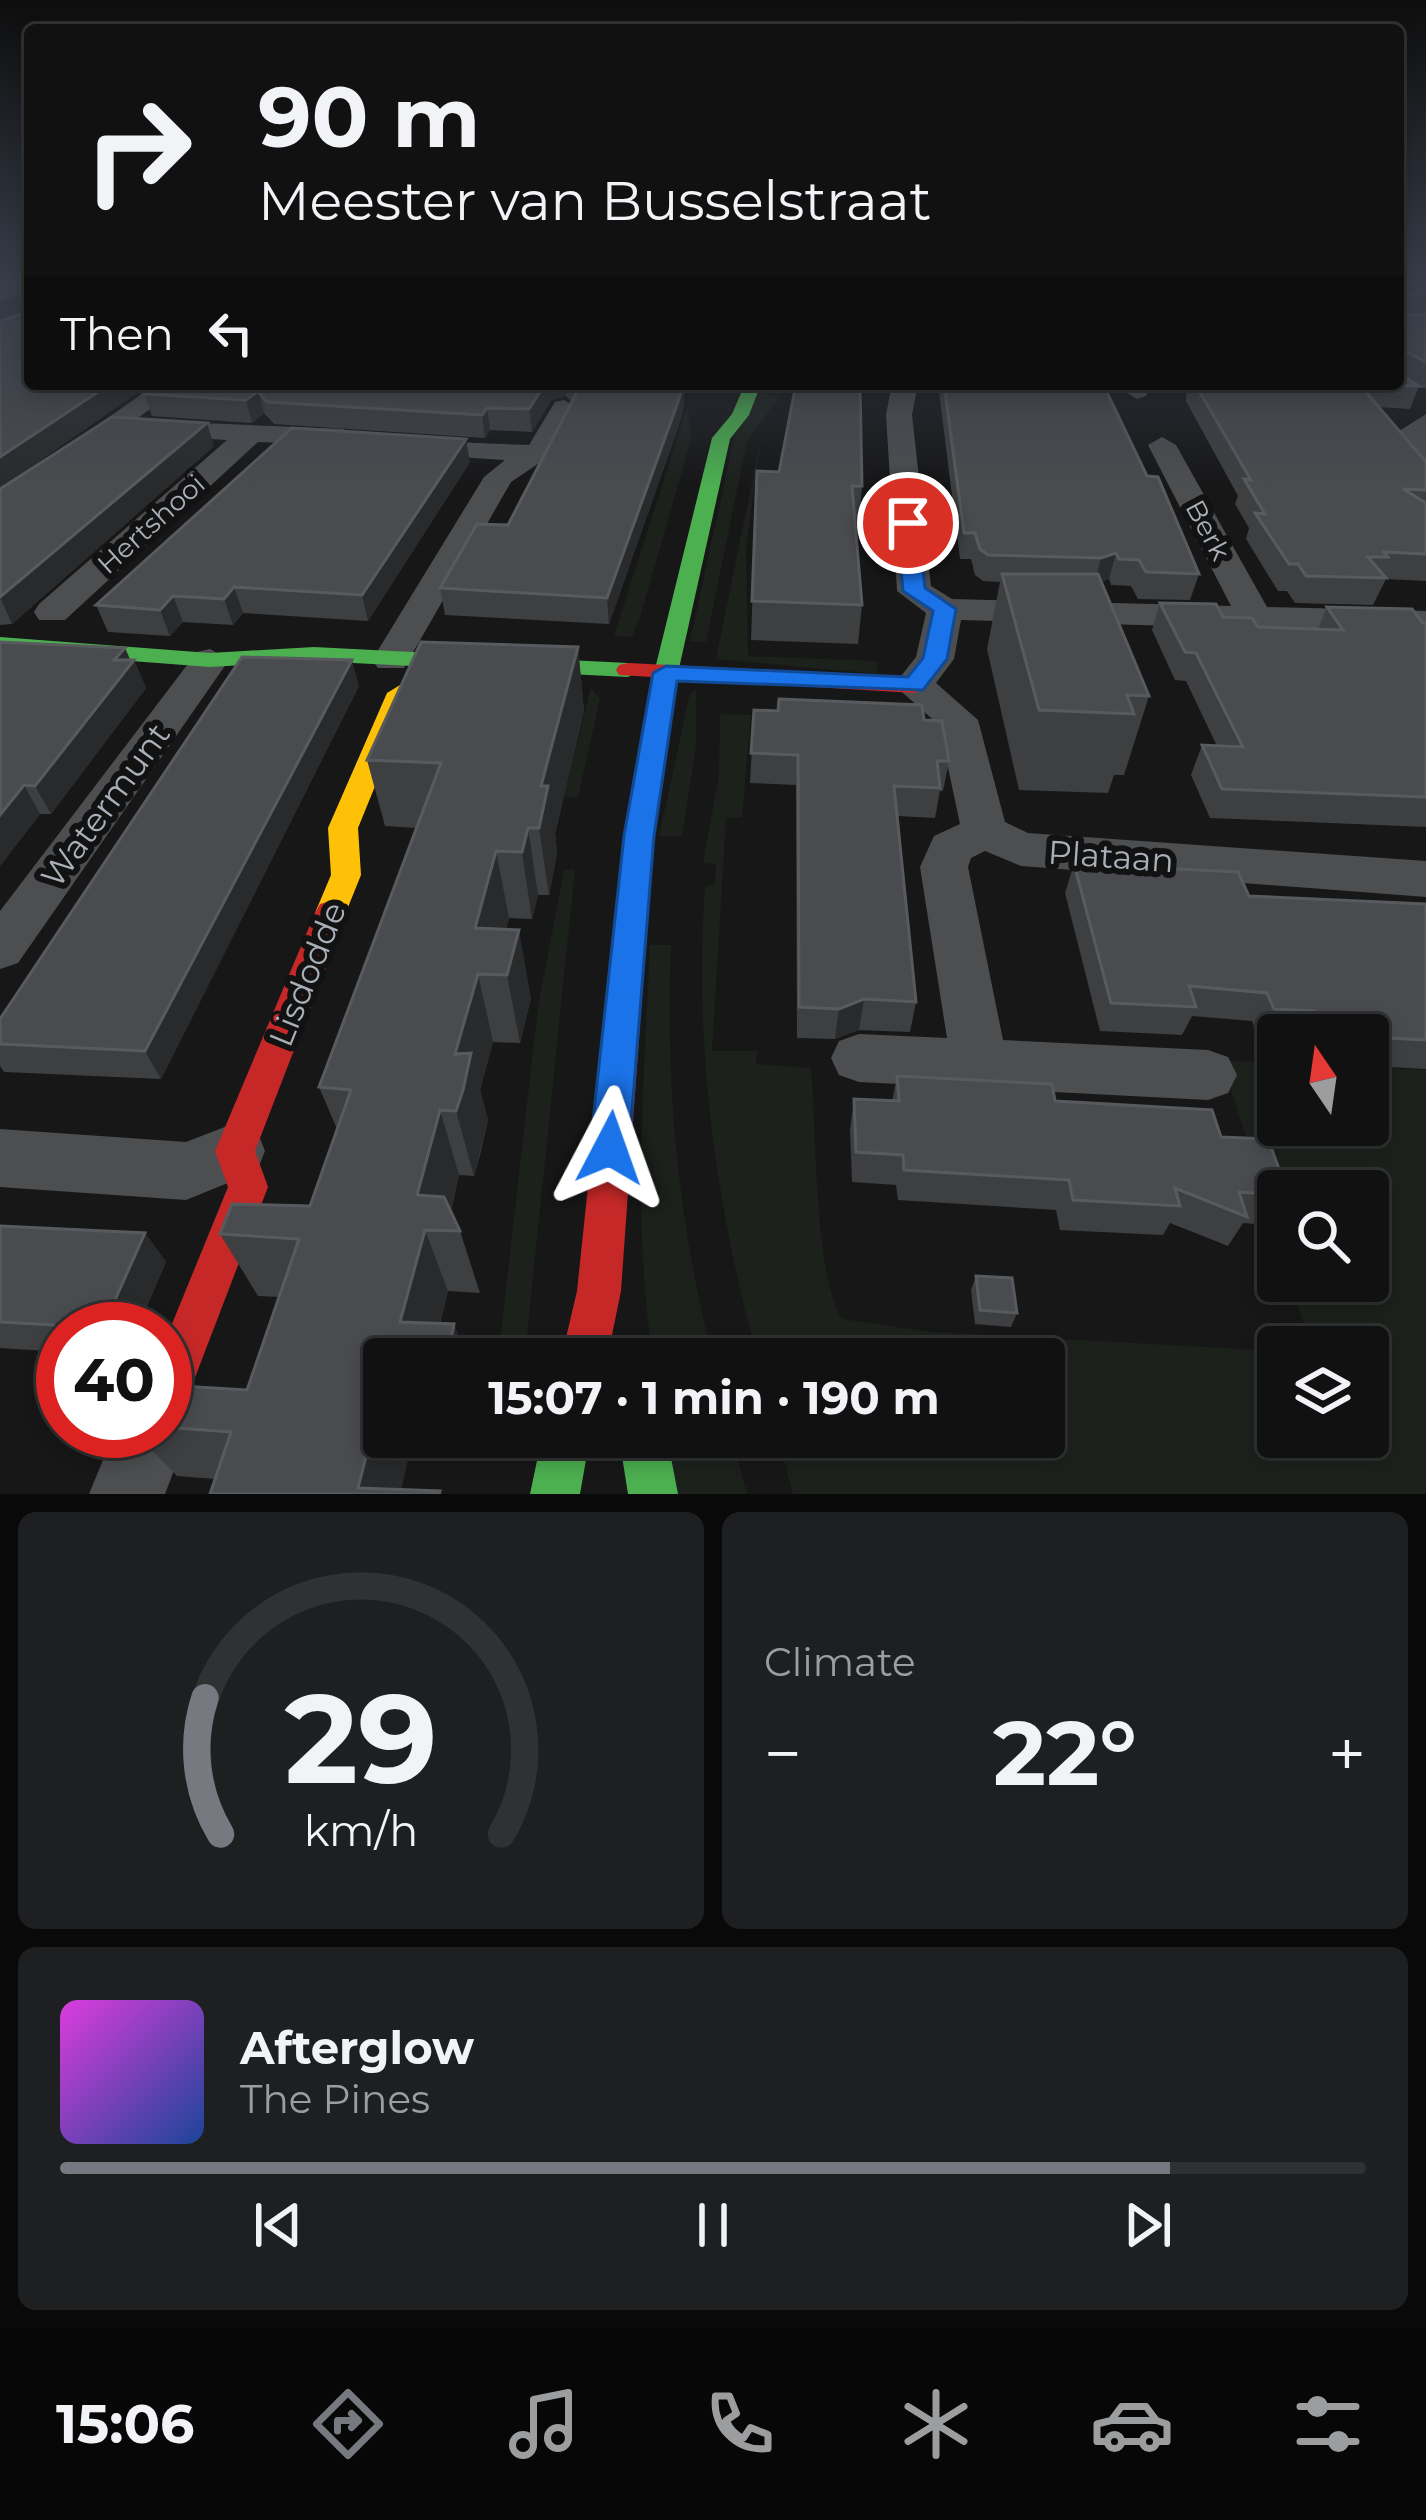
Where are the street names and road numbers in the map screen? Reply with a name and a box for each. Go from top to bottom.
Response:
street label: Hertshooi [91,467,211,581]
street label: Berk [1179,494,1238,566]
street label: Watermunt [32,715,178,895]
street label: Plataan [1047,832,1175,880]
street label: Lisdodde [260,896,354,1052]

